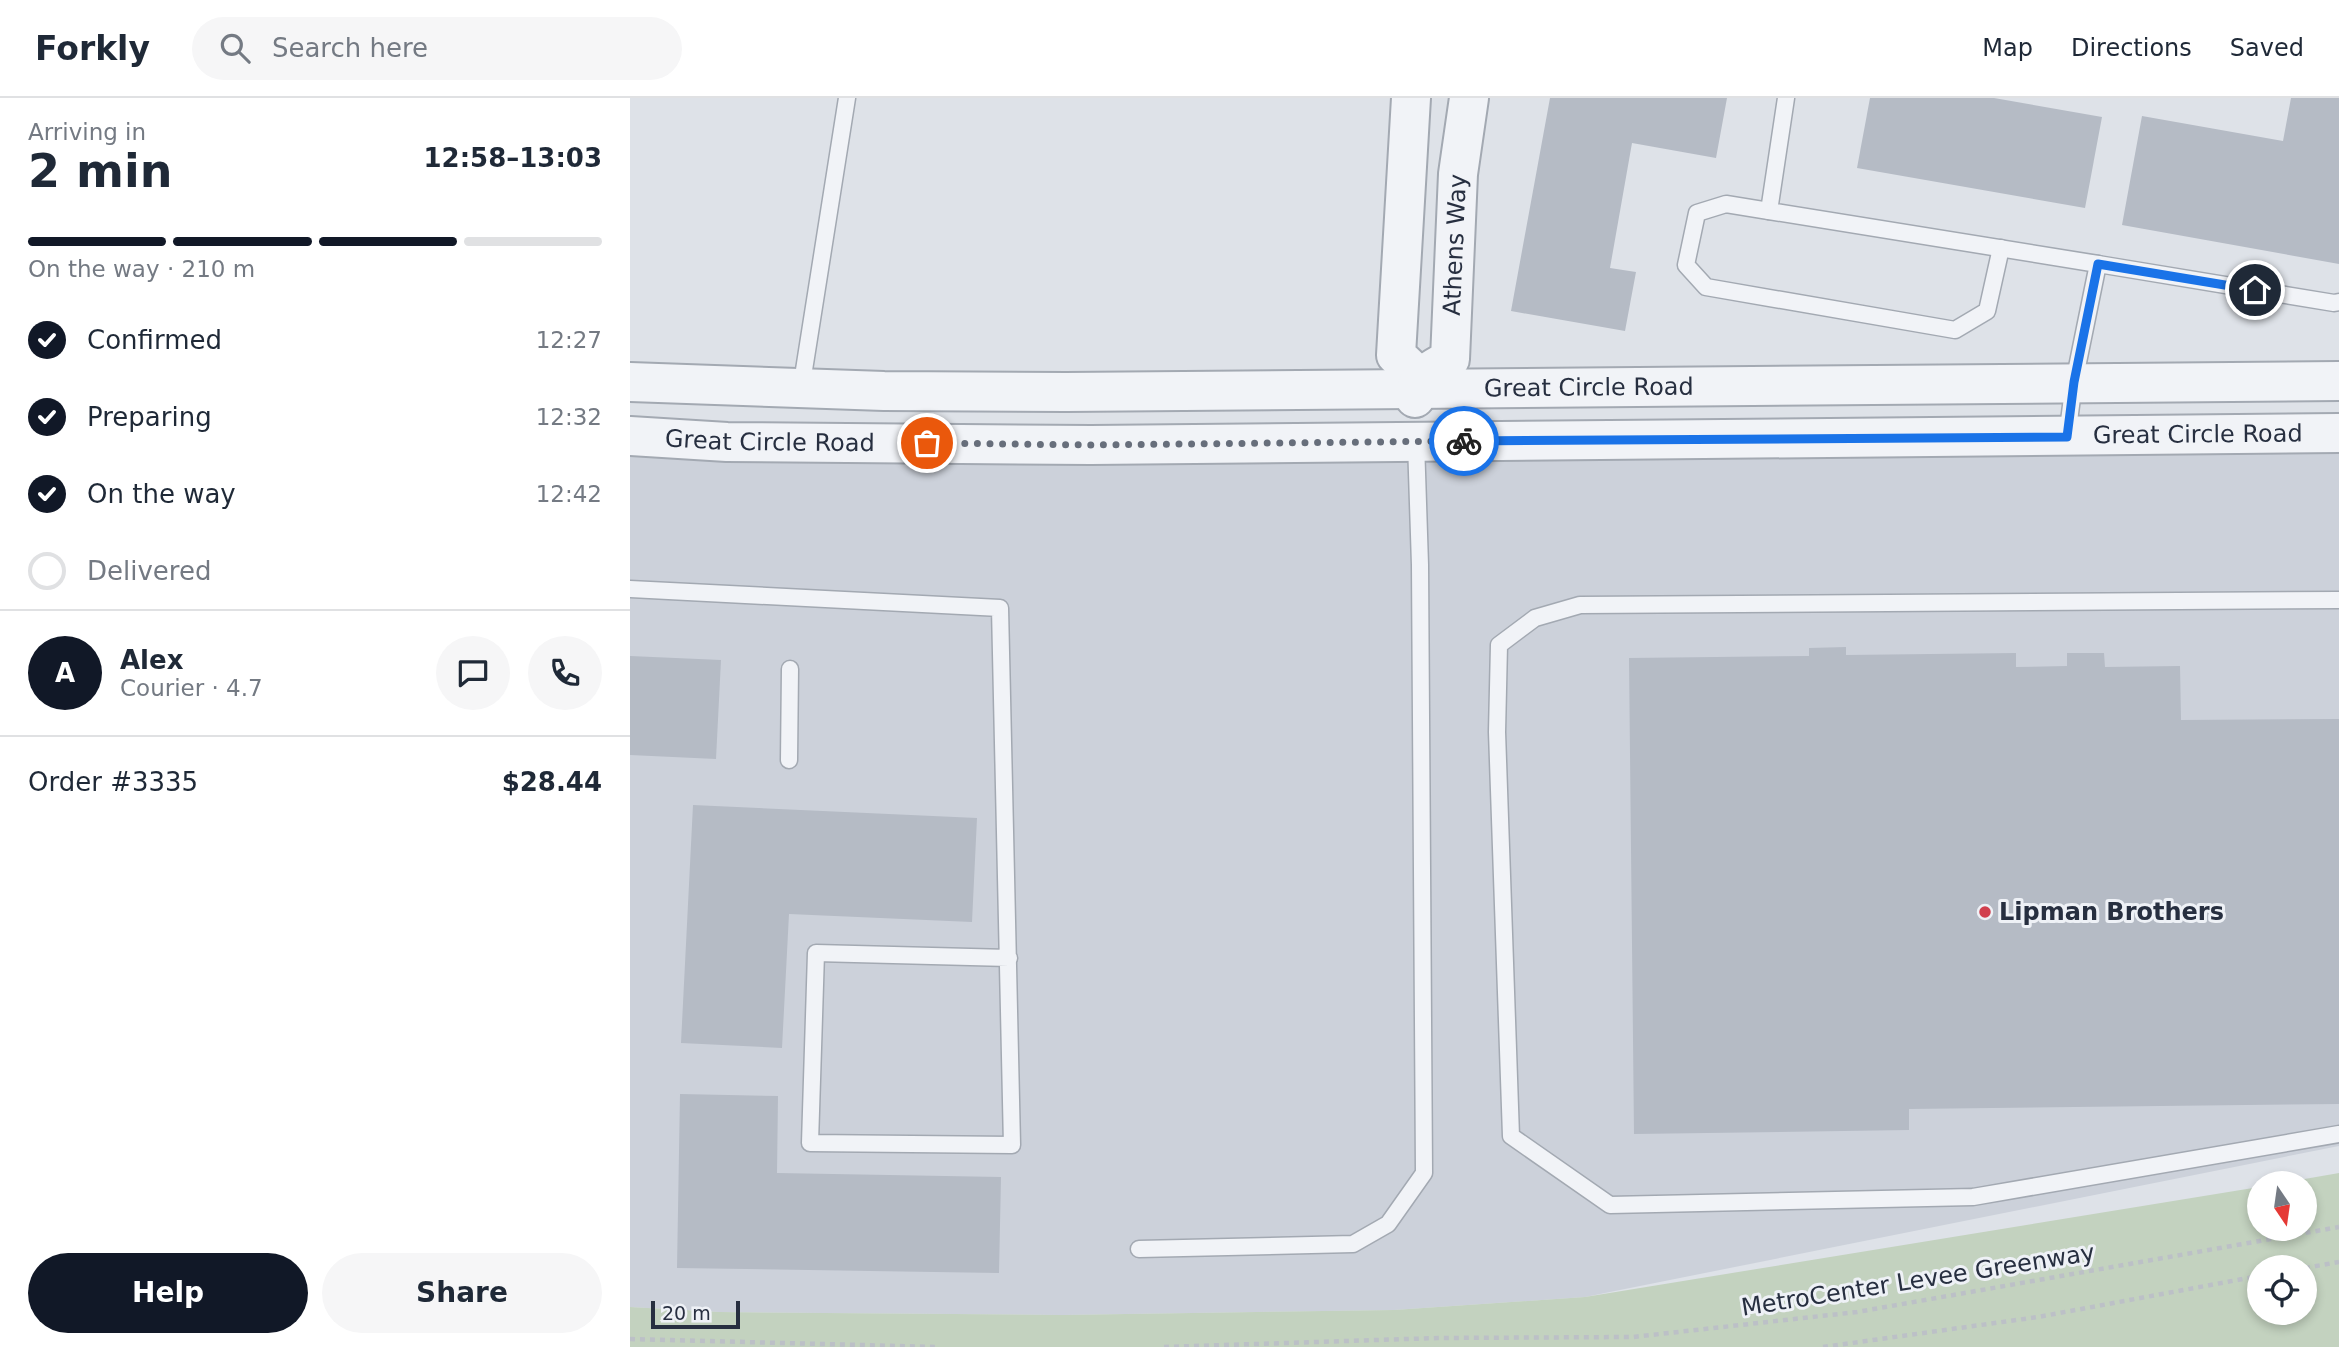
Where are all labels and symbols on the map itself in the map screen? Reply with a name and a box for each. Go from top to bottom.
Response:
street label: Athens Way [1438,173,1472,316]
pin [2225,260,2285,320]
street label: Great Circle Road [1484,373,1694,402]
courier [1429,406,1499,476]
pin [897,413,957,473]
street label: Great Circle Road [2093,419,2303,449]
street label: Great Circle Road [664,424,875,457]
place label: Lipman Brothers [1999,898,2224,926]
marker: Lipman Brothers [1977,904,1993,920]
north arrow [2247,1171,2317,1241]
street label: MetroCenter Levee Greenway [1739,1238,2097,1322]
scale bar [651,1298,740,1330]

